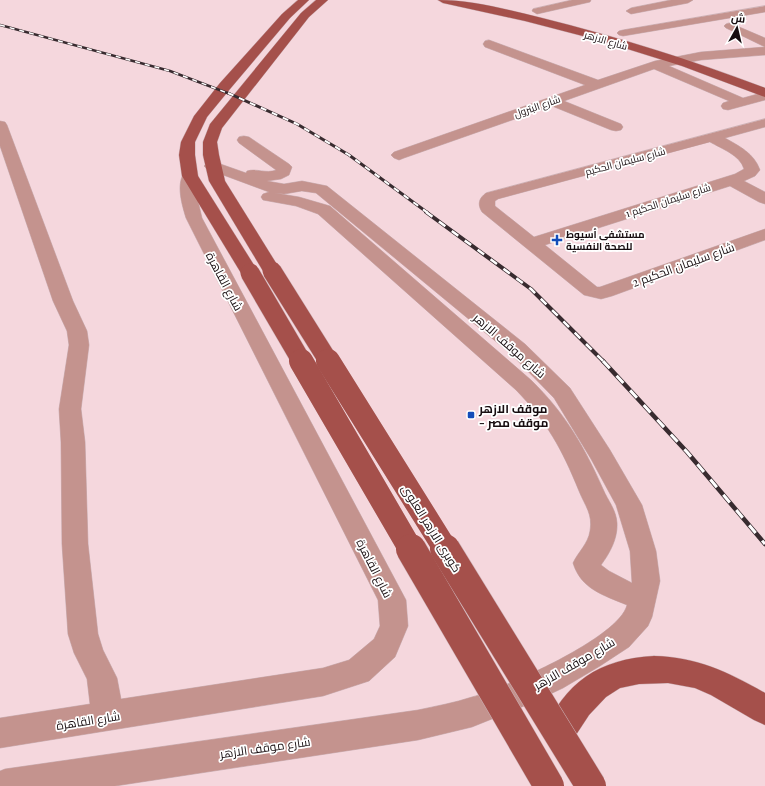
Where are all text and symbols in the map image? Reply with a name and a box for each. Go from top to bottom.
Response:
north arrow [717,8,757,48]
text: ش [730,9,746,26]
street label: شارع الازهر [582,27,629,53]
street label: شارع البترول [512,92,562,120]
street label: شارع سليمان الحكيم [583,144,667,179]
street label: شارع سليمان الحكيم 1 [624,180,713,221]
place label: مستشفى أسيوط للصحة النفسية [566,227,645,253]
marker: مستشفى أسيوط للصحة النفسية [551,234,563,246]
street label: شارع سليمان الحكيم 2 [630,238,737,291]
street label: شارع القاهرة [202,249,247,314]
street label: شارع موقف الازهر [469,308,550,382]
place label: موقف الازهر - موقف مصر [478,400,549,431]
marker: موقف الازهر - موقف مصر [466,410,476,420]
street label: كوبرى الازهر العلوى [399,481,465,575]
street label: شارع القاهرة [352,536,397,601]
street label: شارع موقف الازهر [530,633,618,694]
street label: شارع القاهرة [55,707,121,734]
street label: شارع موقف الازهر [218,733,311,762]

